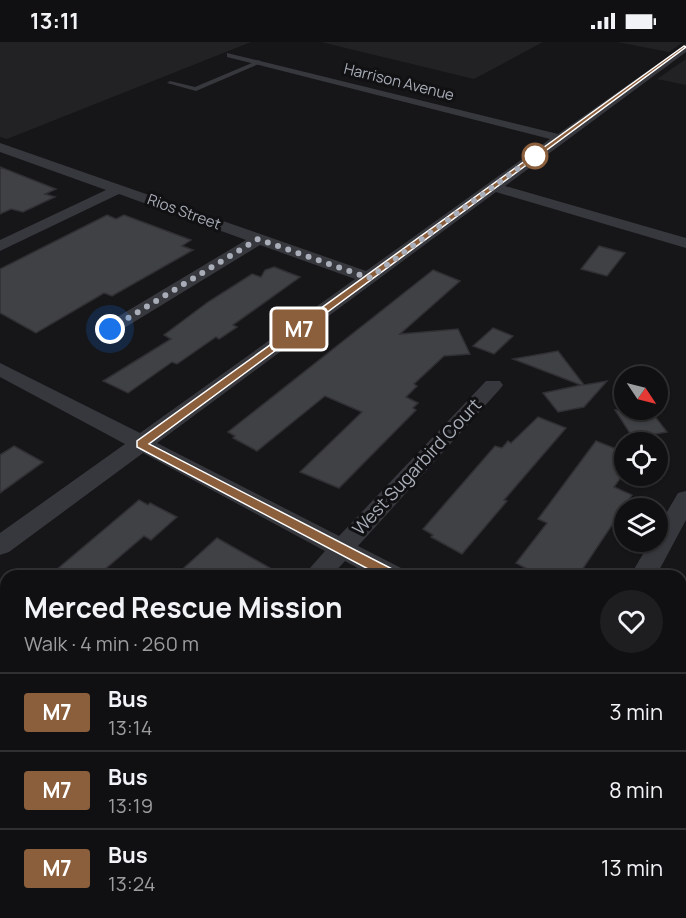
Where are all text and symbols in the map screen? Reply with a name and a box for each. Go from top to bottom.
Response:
text: 13:11 [30,6,79,36]
street label: Harrison Avenue [342,58,457,105]
unlabelled marker [522,143,548,169]
street label: Rios Street [145,189,224,235]
line badge: M7 [272,310,326,348]
your location [95,314,125,344]
text: M7 [284,315,314,343]
north arrow [614,366,668,420]
map controls [614,366,668,552]
street label: West Sugarbird Court [347,393,486,540]
button: locate [614,432,668,486]
button: layers [614,498,668,552]
text: Merced Rescue Mission [24,588,343,626]
button: heart [600,590,663,653]
text: Walk · 4 min · 260 m [24,630,199,657]
text: Bus [108,684,148,714]
text: 3 min [610,697,663,727]
text: M7 [42,698,72,726]
text: 13:14 [108,714,152,741]
text: Bus [108,762,148,792]
text: 8 min [609,775,663,805]
text: M7 [42,776,72,804]
text: 13:19 [108,792,153,819]
text: Bus [108,840,148,870]
text: 13 min [601,853,663,883]
text: M7 [42,854,72,882]
text: 13:24 [108,870,156,897]

